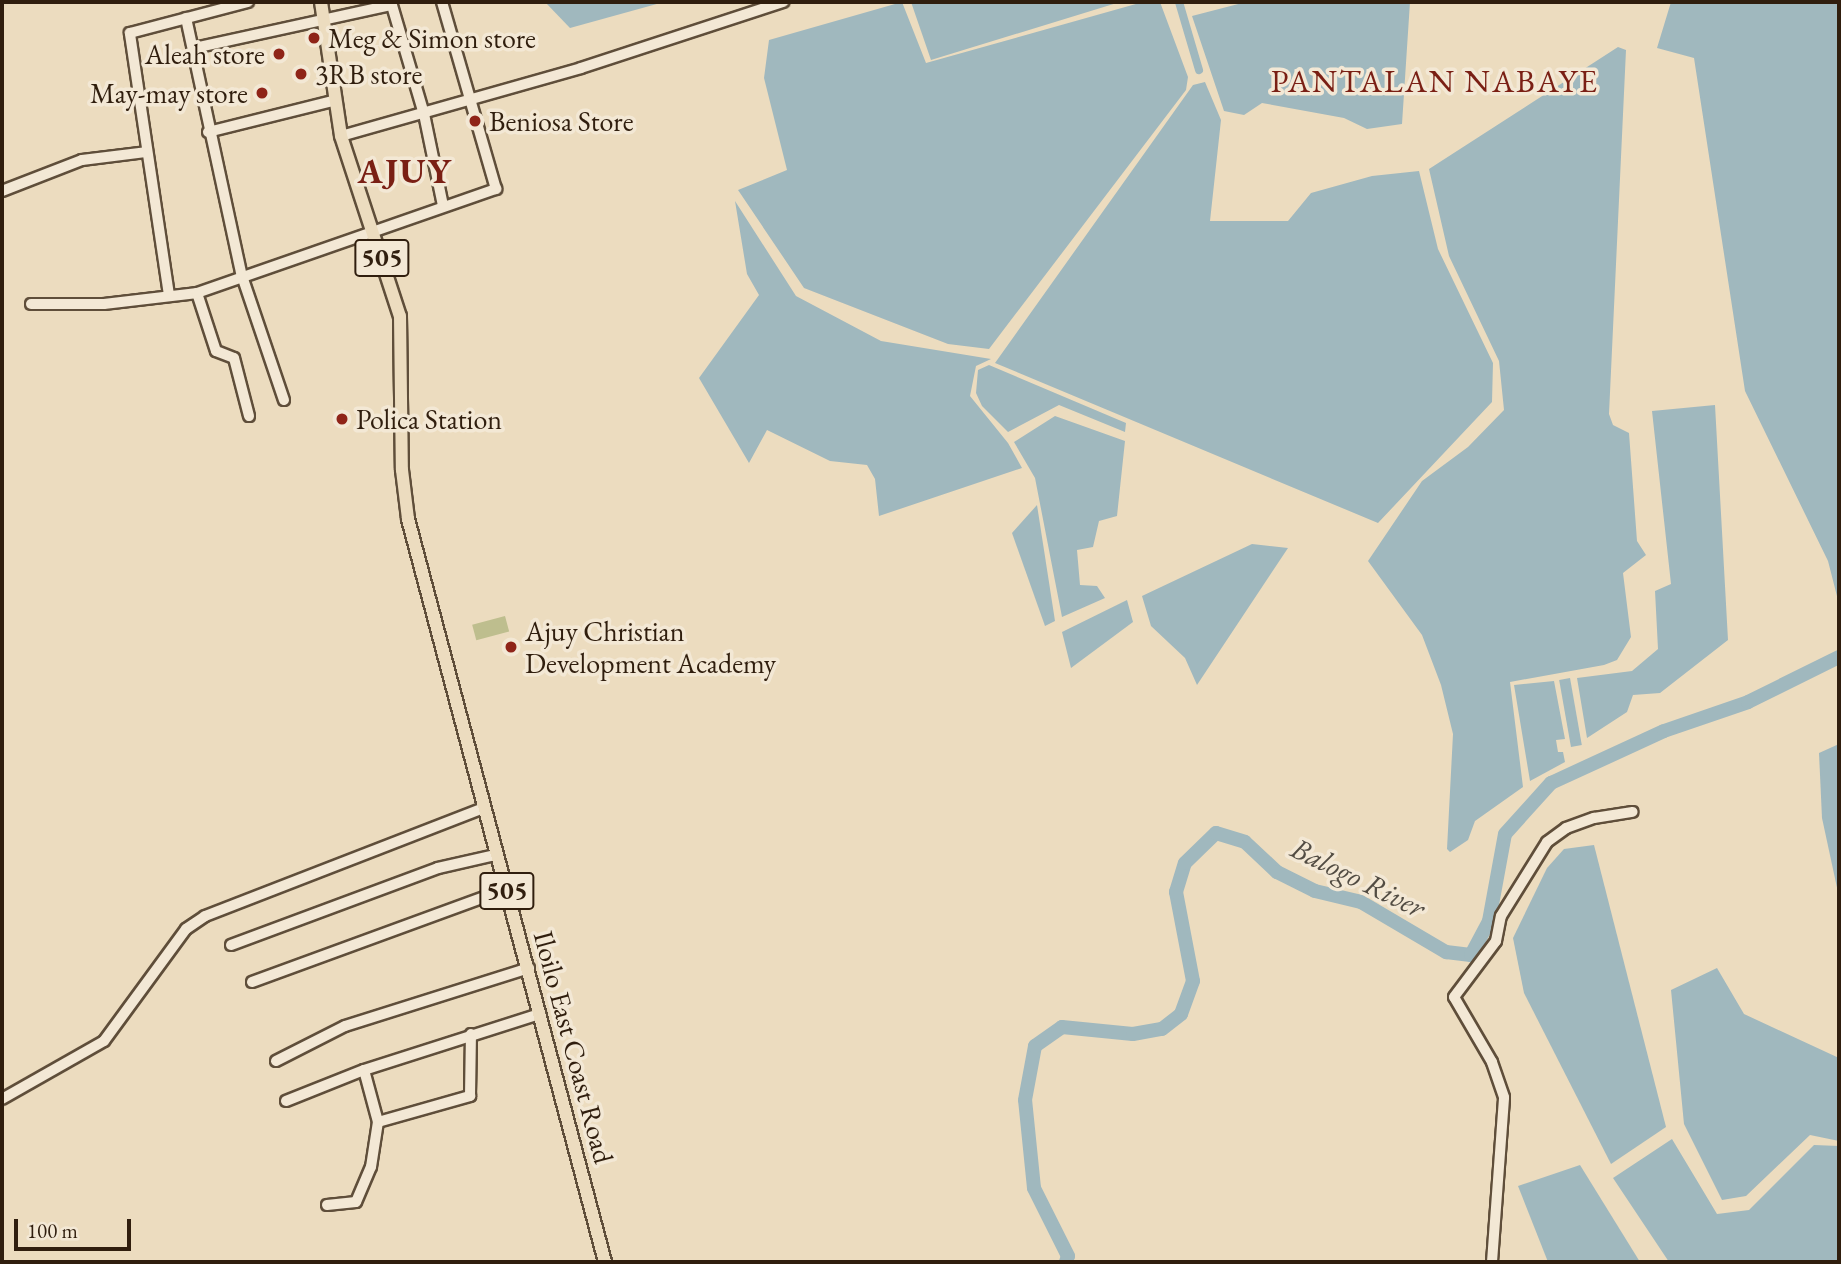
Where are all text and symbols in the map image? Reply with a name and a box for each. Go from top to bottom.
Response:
place label: Meg & Simon store [328,21,536,55]
marker: Meg & Simon store [306,30,322,46]
place label: Aleah store [145,37,265,71]
marker: Aleah store [271,46,287,62]
place label: 3RB store [315,57,422,91]
district label: PANTALAN NABAYE [1273,62,1597,100]
marker: 3RB store [293,66,309,82]
place label: May-may store [90,76,248,110]
marker: May-may store [254,85,270,101]
place label: Beniosa Store [489,104,634,138]
marker: Beniosa Store [467,113,483,129]
district label: AJUY [358,150,452,192]
road number: 505 [354,235,410,280]
place label: Polica Station [356,402,502,436]
marker: Polica Station [334,411,350,427]
place label: Ajuy Christian Development Academy [525,614,776,680]
marker: Ajuy Christian Development Academy [503,639,519,655]
water label: Balogo River [1285,830,1431,926]
road number: 505 [479,869,535,914]
street label: Iloilo East Coast Road [527,927,621,1167]
scale bar [18,1204,135,1248]
text: 100 m [27,1217,78,1244]

